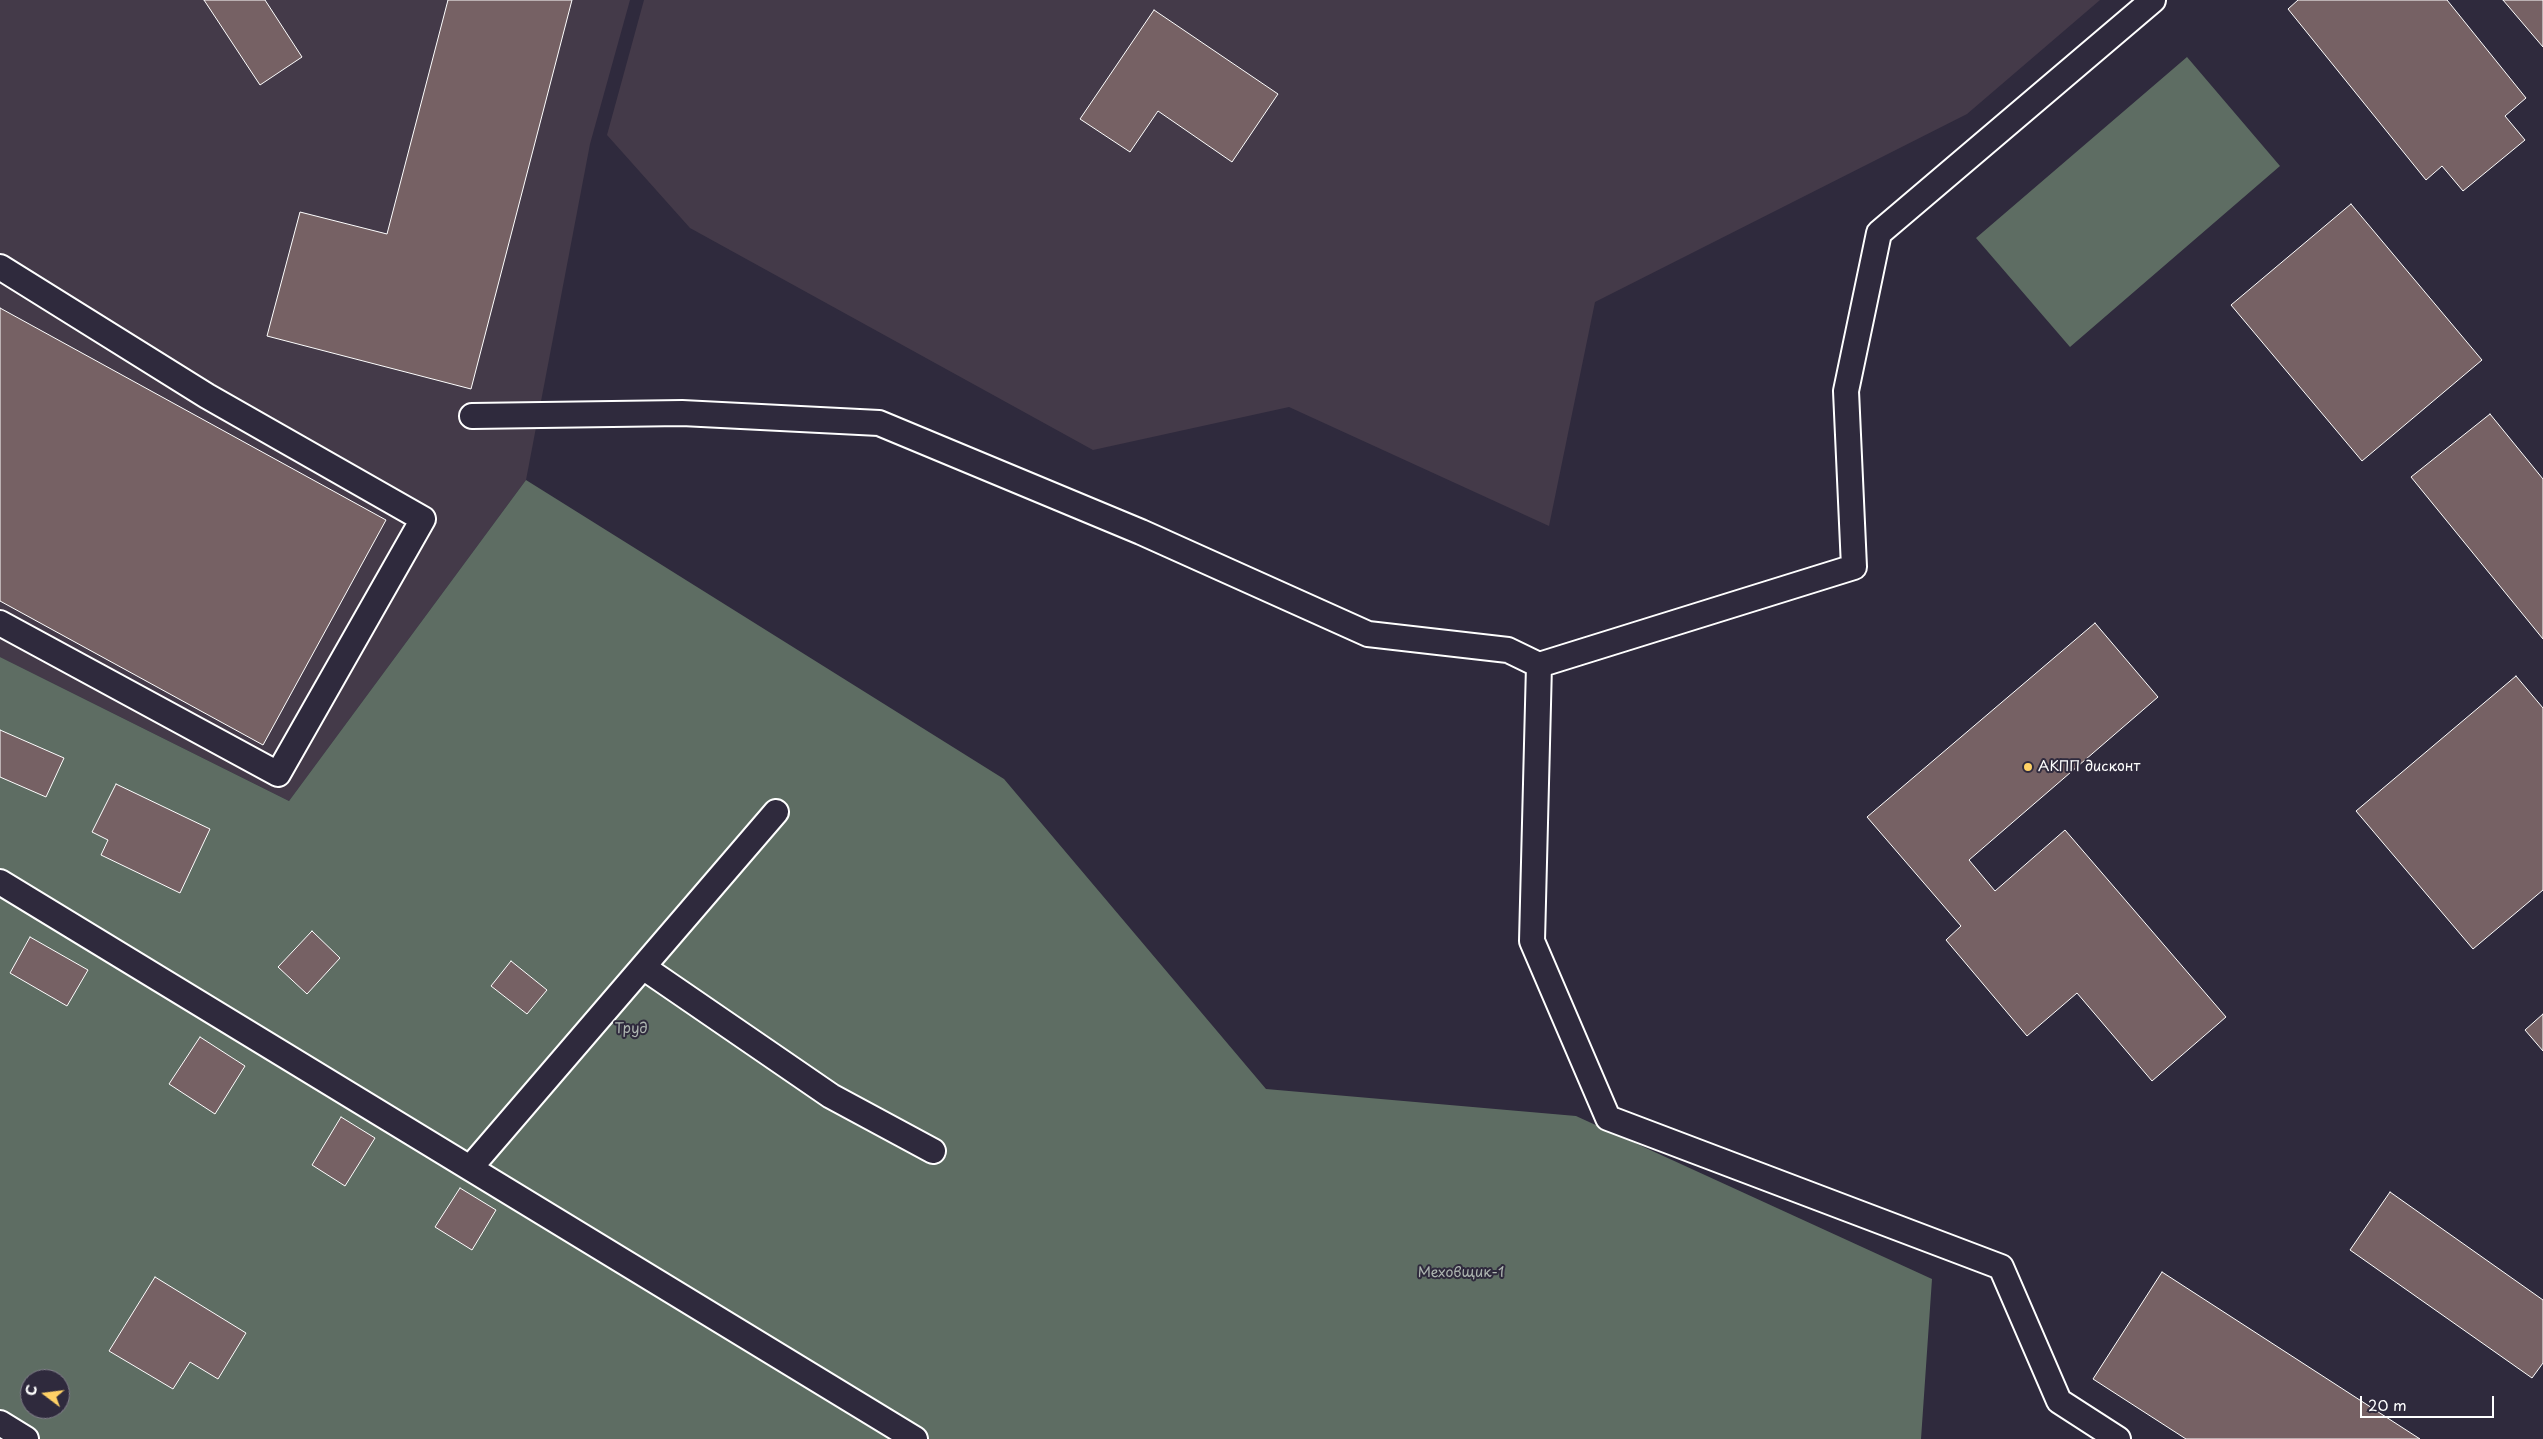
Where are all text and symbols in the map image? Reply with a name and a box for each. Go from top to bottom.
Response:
place label: АКПП дисконт [2038,759,2140,775]
marker: АКПП дисконт [2022,761,2034,773]
park label: Труд [614,1021,648,1037]
park label: Меховщик-1 [1418,1265,1504,1281]
north arrow [20,1369,70,1419]
text: С [19,1382,42,1398]
scale bar [2363,1386,2497,1418]
text: 20 m [2368,1393,2407,1416]

